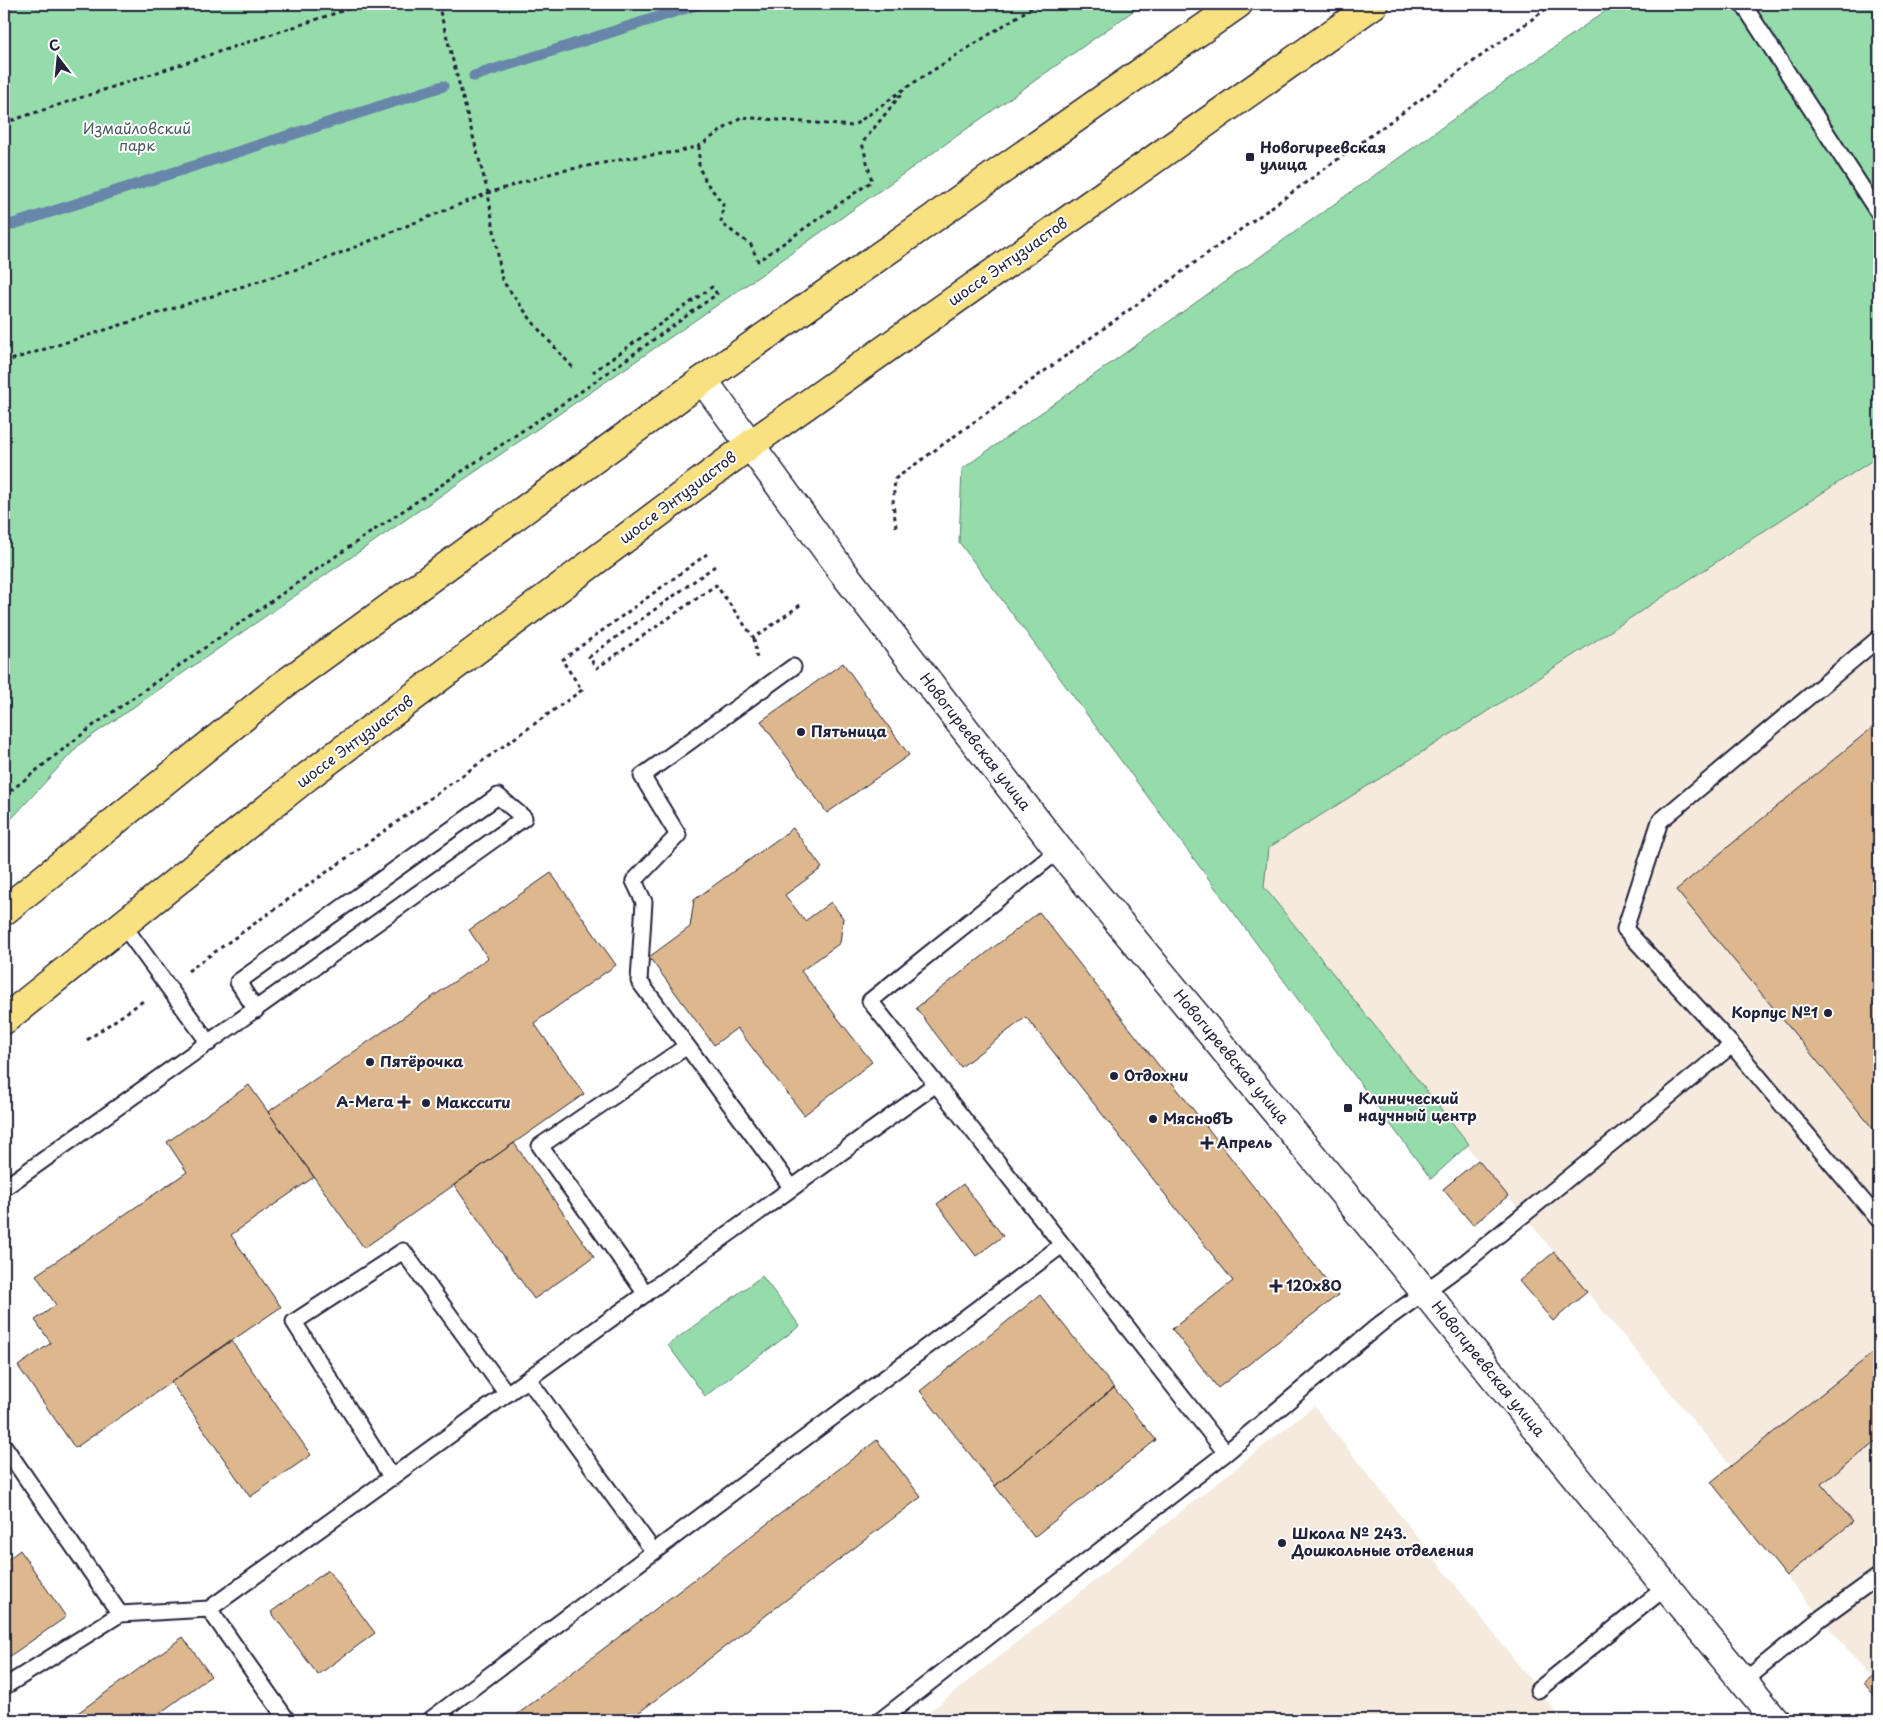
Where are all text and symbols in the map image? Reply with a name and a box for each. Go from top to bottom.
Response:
north arrow [32,32,82,82]
text: С [46,33,62,57]
park label: Измайловский парк [83,116,191,156]
place label: Новогиреевская улица [1260,135,1386,175]
marker: Новогиреевская улица [1244,151,1256,163]
street label: шоссе Энтузиастов [942,210,1072,311]
street label: шоссе Энтузиастов [614,445,741,549]
street label: Новогиреевская улица [915,667,1038,815]
street label: шоссе Энтузиастов [291,689,418,793]
place label: Пятьница [811,719,887,742]
marker: Пятьница [795,726,807,738]
street label: Новогиреевская улица [1169,984,1296,1129]
place label: Корпус №1 [1731,1000,1818,1023]
marker: Корпус №1 [1822,1007,1834,1019]
place label: Пятёрочка [380,1049,464,1072]
marker: Пятёрочка [364,1056,376,1068]
place label: Отдохни [1124,1063,1188,1086]
marker: Отдохни [1108,1070,1120,1082]
place label: Клинический научный центр [1358,1086,1477,1126]
place label: А-Мега [336,1089,394,1112]
place label: Макссити [436,1090,511,1113]
marker: А-Мега [398,1096,410,1108]
marker: Макссити [420,1097,432,1109]
marker: Клинический научный центр [1342,1102,1354,1114]
place label: МясновЪ [1163,1106,1233,1129]
marker: МясновЪ [1147,1113,1159,1125]
place label: Апрель [1216,1130,1272,1153]
marker: Апрель [1201,1137,1213,1149]
place label: 120x80 [1286,1273,1342,1296]
marker: 120x80 [1270,1280,1282,1292]
street label: Новогиреевская улица [1427,1295,1552,1442]
place label: Школа № 243. Дошкольные отделения [1291,1521,1474,1561]
marker: Школа № 243. Дошкольные отделения [1276,1537,1288,1549]

